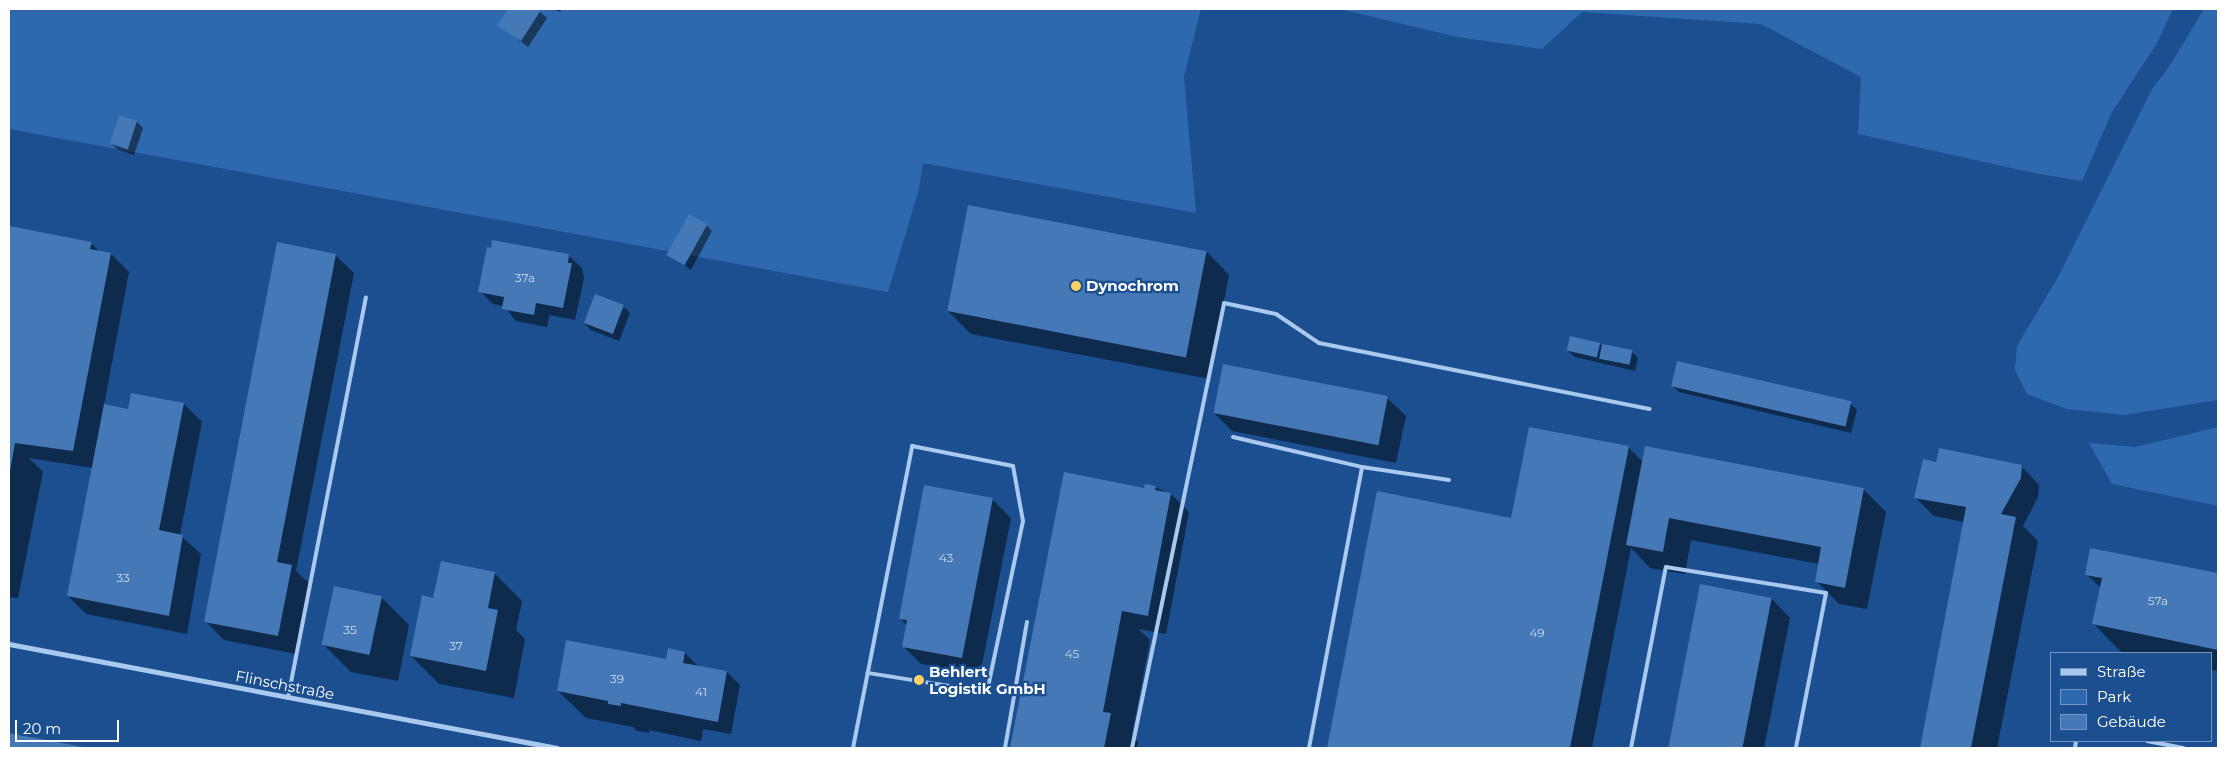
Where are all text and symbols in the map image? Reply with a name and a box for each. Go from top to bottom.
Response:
house number: 37a [515,271,535,285]
place label: Dynochrom [1086,277,1179,295]
marker: Dynochrom [1070,280,1082,292]
house number: 43 [939,551,953,565]
house number: 33 [116,571,130,585]
house number: 57a [2148,594,2168,608]
house number: 35 [343,623,357,637]
house number: 49 [1529,626,1545,640]
house number: 37 [449,639,463,653]
house number: 45 [1065,647,1079,661]
legend [2050,652,2212,742]
place label: Behlert Logistik GmbH [929,662,1046,697]
text: Straße [2097,662,2146,681]
street label: Flinschstraße [234,667,336,703]
house number: 39 [610,672,624,686]
marker: Behlert Logistik GmbH [913,674,925,686]
house number: 41 [695,685,707,699]
text: Park [2097,687,2131,706]
scale bar [18,710,121,742]
text: Gebäude [2097,712,2166,731]
text: 20 m [23,719,61,738]

